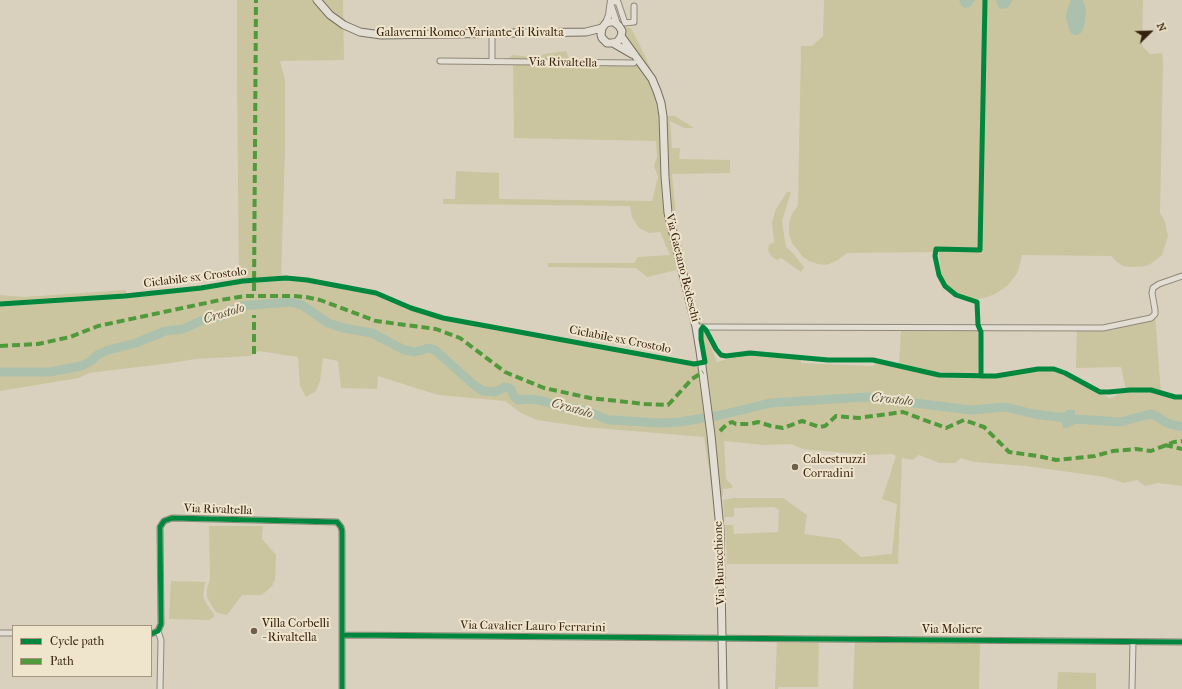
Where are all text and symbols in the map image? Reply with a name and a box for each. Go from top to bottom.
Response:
north arrow [1130,12,1170,52]
text: N [1154,21,1169,33]
street label: Galaverni Romeo Variante di Rivalta [376,26,564,40]
street label: Via Rivaltella [529,55,597,71]
street label: Via Gaetano Bedeschi [662,212,702,324]
street label: Ciclabile sx Crostolo [143,265,247,291]
water label: Crostolo [202,300,246,328]
street label: Ciclabile sx Crostolo [568,323,672,357]
water label: Crostolo [870,390,914,410]
water label: Crostolo [550,396,594,422]
place label: Calcestruzzi Corradini [803,453,866,481]
marker: Calcestruzzi Corradini [790,462,800,472]
street label: Via Rivaltella [184,502,252,518]
street label: Via Buracchione [711,521,729,605]
place label: Villa Corbelli - Rivaltella [262,617,330,645]
street label: Via Cavalier Lauro Ferrarini [460,619,606,635]
street label: Via Moliere [922,623,982,637]
legend [12,625,152,677]
marker: Villa Corbelli - Rivaltella [249,626,259,636]
text: Cycle path [50,634,104,648]
text: Path [50,654,74,668]

